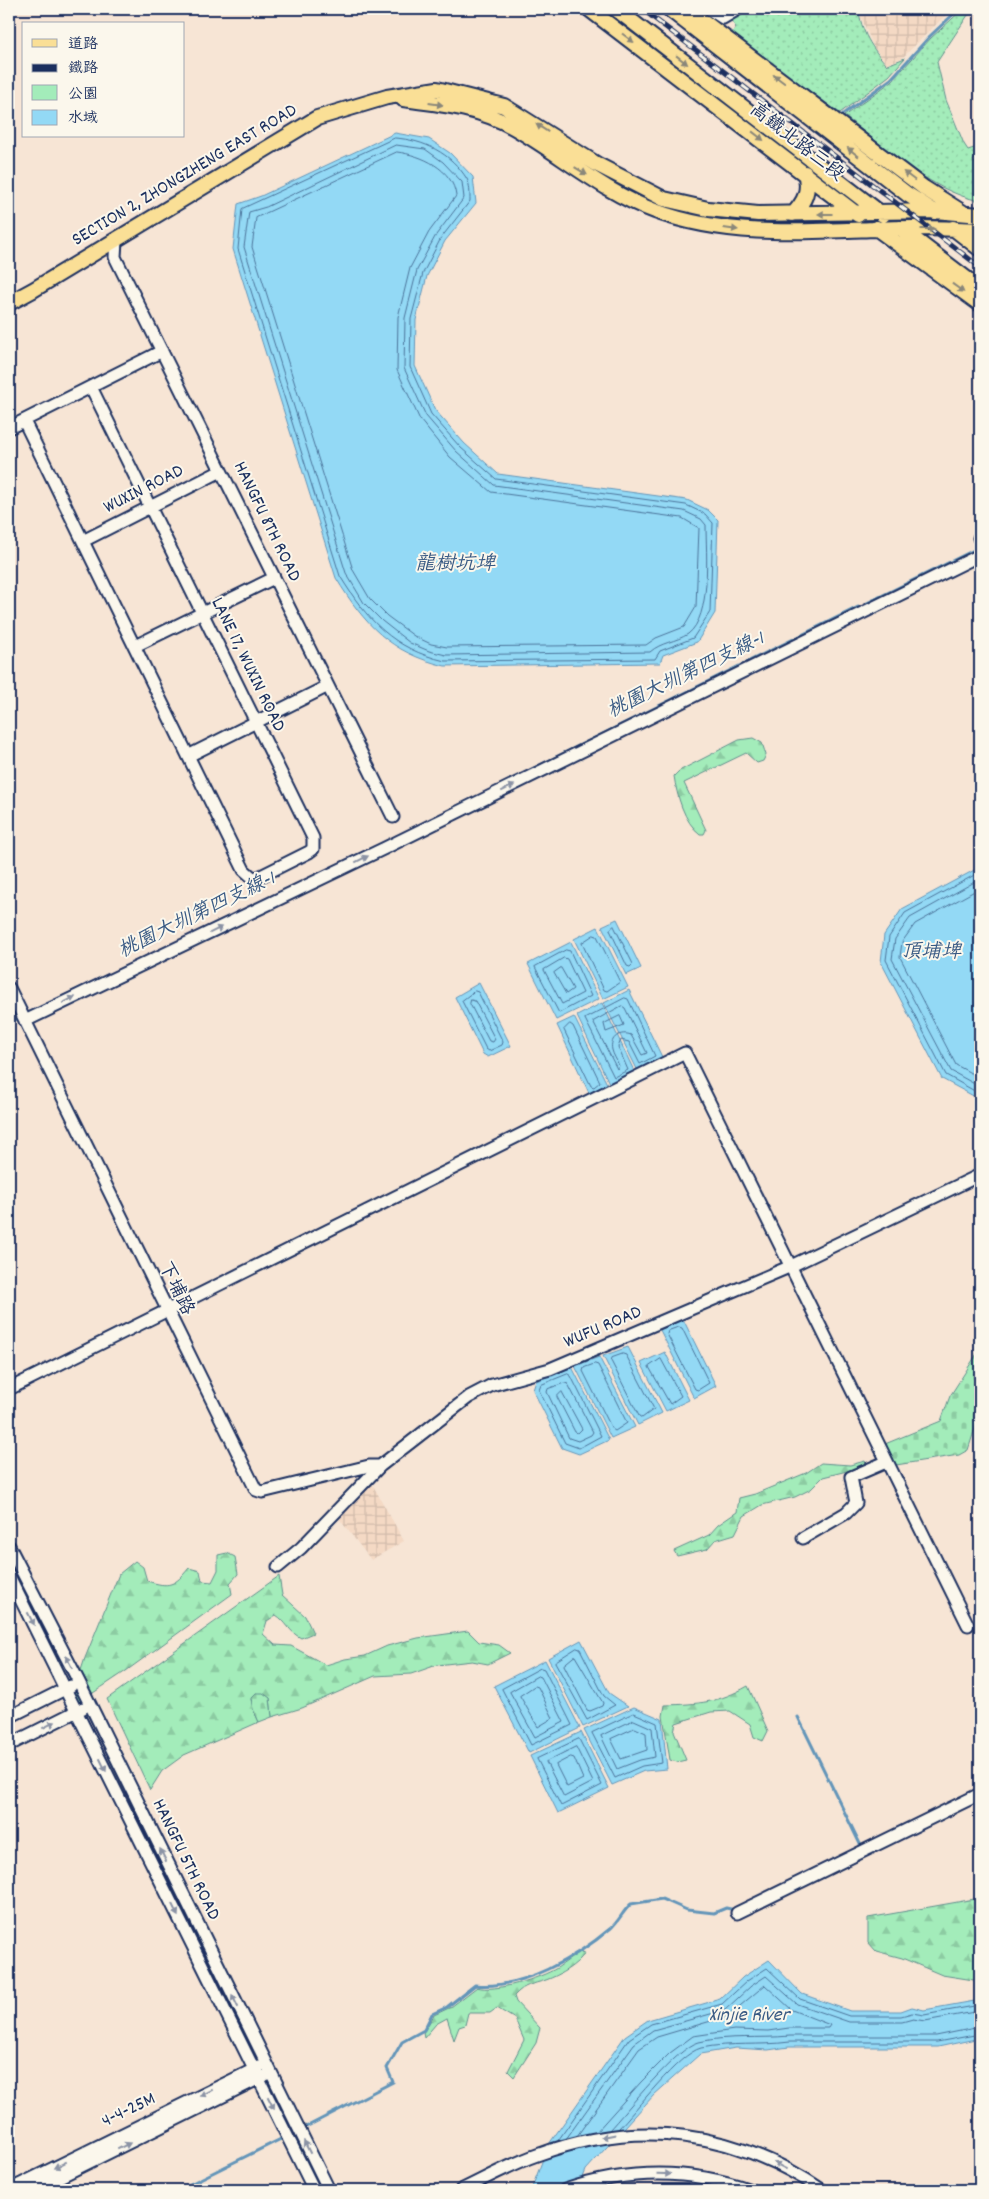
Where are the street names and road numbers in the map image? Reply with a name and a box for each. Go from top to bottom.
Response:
street label: 高鐵北路三段 [743,97,849,189]
street label: SECTION 2, ZHONGZHENG EAST ROAD [67,98,303,254]
street label: HANGFU 8TH ROAD [225,457,307,587]
street label: WUXIN ROAD [99,458,189,522]
street label: LANE 17, WUXIN ROAD [203,593,291,737]
street label: 下埔路 [150,1257,200,1321]
street label: WUFU ROAD [560,1299,646,1357]
street label: HANGFU 5TH ROAD [144,1795,226,1925]
street label: 4-4-25M [97,2086,161,2136]

